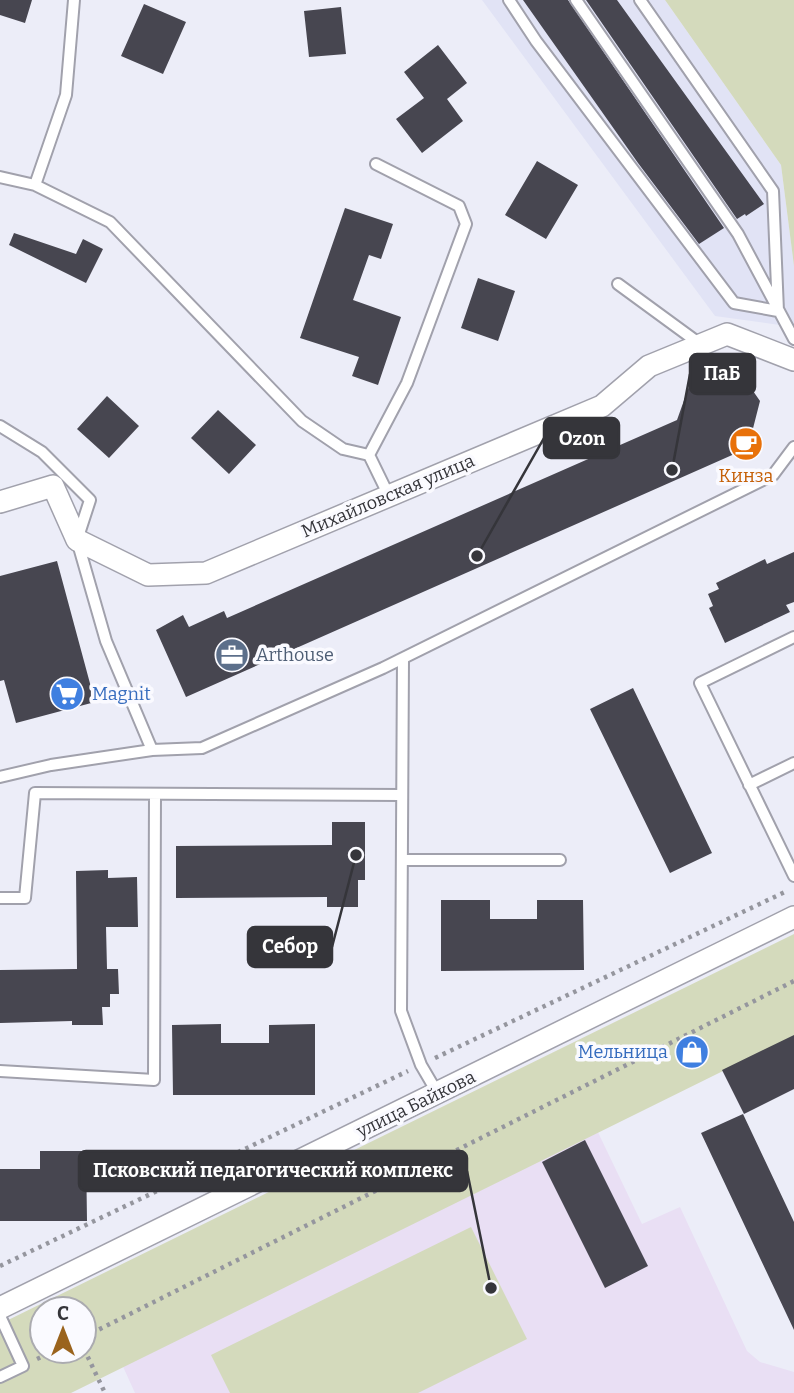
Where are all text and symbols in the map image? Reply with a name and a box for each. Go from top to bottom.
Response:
callout: ПаБ [690,354,755,394]
text: ПаБ [703,362,741,385]
callout: Ozon [544,418,619,458]
cafe icon: Кинза [727,425,765,463]
text: Ozon [559,427,606,450]
street label: Михайловская улица [298,450,478,542]
place label: Кинза [719,465,774,487]
office icon: Arthouse [213,636,251,674]
place label: Arthouse [256,644,334,666]
supermarket icon: Magnit [48,675,86,713]
place label: Magnit [92,683,151,705]
callout: Себор [248,927,332,967]
text: Себор [262,935,318,958]
shop icon: Мельница [673,1033,711,1071]
place label: Мельница [578,1041,668,1063]
street label: улица Байкова [352,1066,479,1143]
callout: Псковский педагогический комплекс [79,1151,467,1191]
text: Псковский педагогический комплекс [93,1159,453,1182]
north arrow [28,1295,98,1365]
text: С [57,1302,69,1325]

